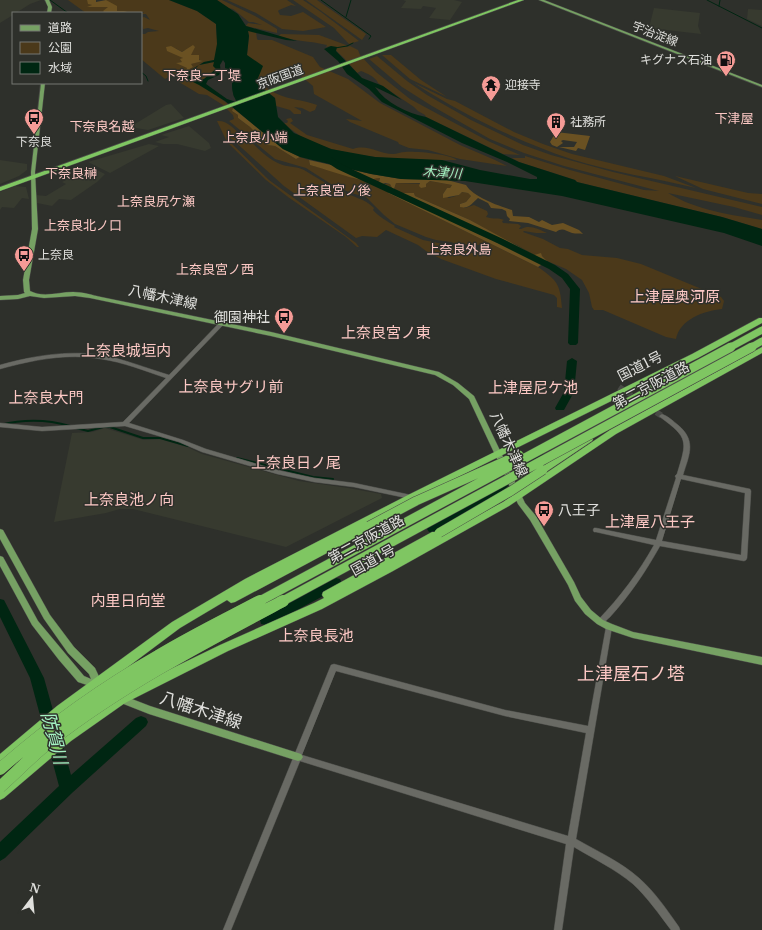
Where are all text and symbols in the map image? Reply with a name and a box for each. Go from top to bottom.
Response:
legend [12,12,142,84]
street label: 宇治淀線 [630,18,680,49]
text: 道路 [48,20,72,35]
text: 公園 [48,40,72,55]
fuel station icon: キグナス石油 [715,49,737,77]
place label: キグナス石油 [640,52,712,67]
text: 水域 [48,60,72,75]
street label: 京阪国道 [255,61,305,92]
district label: 下奈良一丁堤 [163,67,241,84]
temple icon: 迎接寺 [480,74,502,102]
place label: 迎接寺 [505,77,541,92]
bus stop icon: 下奈良 [23,107,45,135]
district label: 下津屋 [714,110,754,127]
building icon: 社務所 [545,111,567,139]
place label: 社務所 [570,114,606,129]
district label: 下奈良名越 [69,118,135,135]
district label: 上奈良小端 [222,129,288,146]
place label: 下奈良 [16,134,52,149]
water label: 木津川 [422,163,464,182]
district label: 下奈良榊 [45,165,97,182]
district label: 上奈良宮ノ後 [293,182,371,199]
district label: 上奈良尻ケ瀬 [117,193,195,210]
district label: 上奈良北ノ口 [44,217,122,234]
district label: 上奈良外島 [426,241,492,258]
bus stop icon: 上奈良 [13,244,35,272]
place label: 上奈良 [38,247,74,262]
district label: 上奈良宮ノ西 [176,261,254,278]
street label: 八幡木津線 [127,281,199,313]
district label: 上津屋奥河原 [630,287,720,306]
bus stop icon: 御園神社 [273,306,295,334]
place label: 御園神社 [214,308,270,326]
district label: 上奈良宮ノ東 [341,323,431,342]
district label: 上奈良城垣内 [81,341,171,360]
street label: 国道1号 [614,347,666,385]
street label: 第二京阪道路 [610,357,692,413]
district label: 上奈良サグリ前 [178,377,284,396]
district label: 上津屋尼ケ池 [488,378,578,397]
district label: 上奈良大門 [8,388,84,407]
street label: 八幡木津線 [486,408,532,480]
district label: 上奈良日ノ尾 [251,453,341,472]
district label: 上奈良池ノ向 [84,490,174,509]
bus stop icon: 八王子 [533,499,555,527]
place label: 八王子 [558,501,600,519]
street label: 第二京阪道路 [325,511,407,567]
district label: 上津屋八王子 [605,512,695,531]
street label: 国道1号 [348,540,398,580]
district label: 内里日向堂 [90,591,166,610]
district label: 上奈良長池 [278,626,354,645]
district label: 上津屋石ノ塔 [577,663,685,685]
street label: 八幡木津線 [157,687,245,734]
water label: 防賀川 [36,709,72,769]
north arrow [12,878,52,918]
text: N [28,880,42,897]

